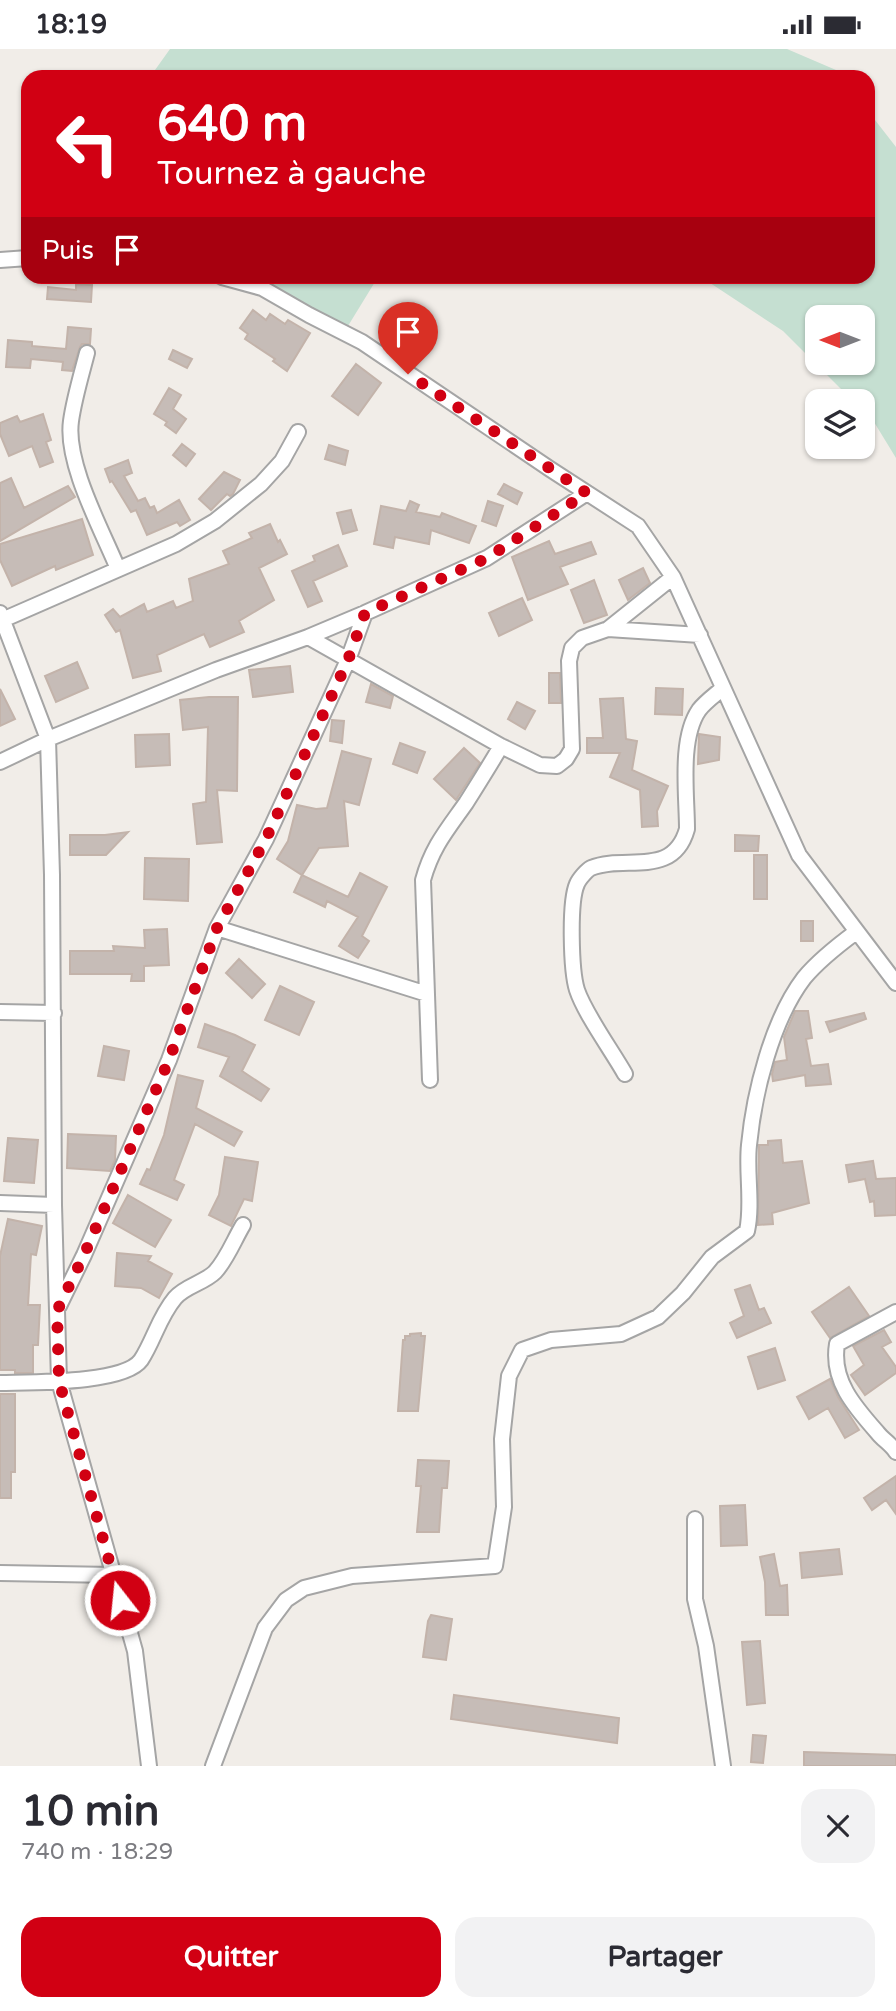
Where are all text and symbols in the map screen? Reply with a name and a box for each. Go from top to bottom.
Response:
text: 18:19 [35,9,107,40]
text: 640 m [157,95,307,154]
icon: left [42,98,133,189]
text: Tournez à gauche [157,155,426,193]
icon: arrive [108,231,146,269]
text: Puis [42,235,94,266]
pin [378,302,438,374]
north arrow [805,305,875,375]
map controls [805,305,875,459]
icon: arrive [389,313,427,351]
button: layers [805,389,875,459]
position arrow [83,1563,157,1637]
text: 10 min [21,1786,159,1837]
button: close [801,1789,875,1863]
text: 740 m · 18:29 [21,1838,173,1866]
button: Quitter [21,1917,441,1997]
button: Partager [455,1917,875,1997]

